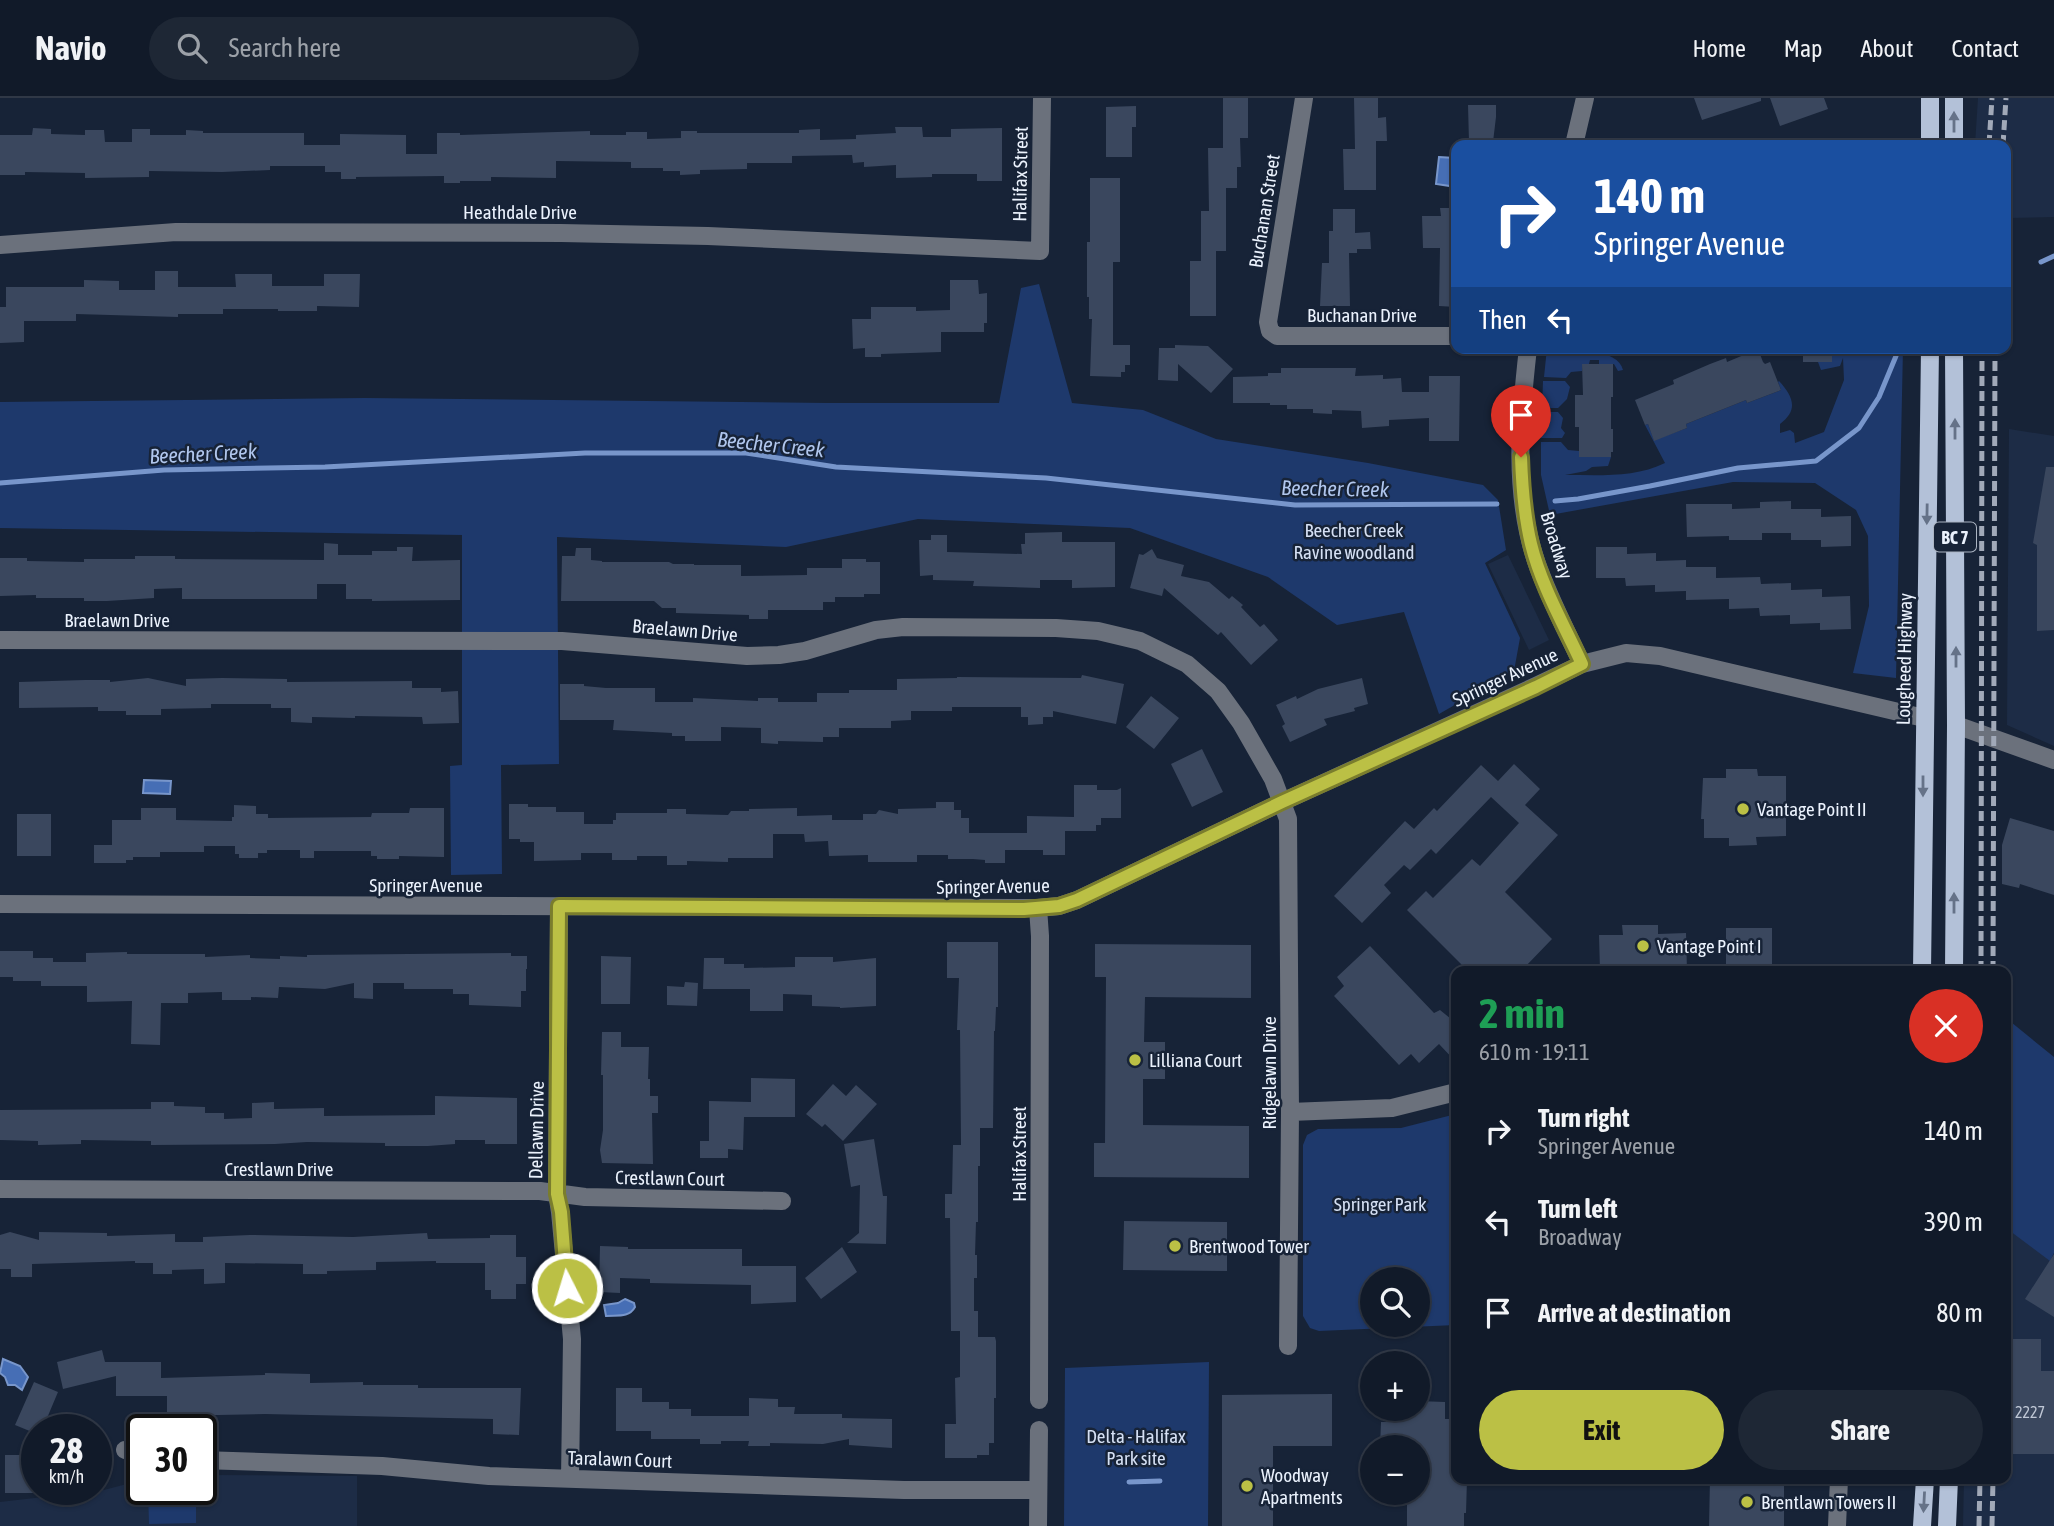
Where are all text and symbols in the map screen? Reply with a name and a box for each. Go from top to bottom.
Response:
search box [149,17,639,80]
text: Navio [35,29,107,67]
icon: search [173,29,211,67]
text: Search here [229,33,341,63]
text: Home [1692,35,1746,62]
text: Map [1784,35,1822,62]
text: About [1860,35,1913,62]
text: Contact [1951,35,2019,62]
one-way arrow [1948,110,1960,132]
street label: Halifax Street [1008,126,1032,222]
street label: Buchanan Street [1244,153,1284,269]
text: 140 m [1594,167,1705,223]
icon: right [1479,168,1570,259]
street label: Heathdale Drive [463,201,577,223]
text: Springer Avenue [1594,225,1785,262]
icon: left [1541,301,1579,339]
street label: Buchanan Drive [1307,304,1417,326]
text: Then [1479,305,1527,335]
pin [1491,385,1551,457]
icon: arrive [1502,396,1540,434]
one-way arrow [1949,418,1961,440]
water label: Beecher Creek [716,426,827,462]
water label: Beecher Creek [149,438,258,468]
water label: Beecher Creek [1281,475,1390,501]
one-way arrow [1921,504,1933,526]
street label: Broadway [1536,509,1578,581]
park label: Beecher Creek Ravine woodland [1293,519,1415,563]
road number: BC 7 [1934,522,1976,552]
street label: Lougheed Highway [1892,593,1916,725]
street label: Braelawn Drive [64,609,170,631]
street label: Braelawn Drive [631,614,739,646]
street label: Springer Avenue [1449,643,1561,711]
one-way arrow [1950,645,1962,667]
one-way arrow [1917,775,1929,797]
place label: Vantage Point II [1757,798,1867,820]
marker: Vantage Point II [1735,801,1751,817]
street label: Springer Avenue [369,874,483,896]
street label: Springer Avenue [936,874,1050,898]
one-way arrow [1949,892,1960,914]
place label: Vantage Point I [1657,935,1762,957]
marker: Vantage Point I [1635,938,1651,954]
text: 2 min [1479,989,1565,1037]
button: close [1909,989,1983,1063]
street label: Ridgelawn Drive [1258,1016,1280,1130]
text: 610 m · 19:11 [1479,1039,1590,1065]
place label: Lilliana Court [1149,1049,1242,1071]
marker: Lilliana Court [1127,1052,1143,1068]
street label: Dellawn Drive [524,1081,548,1179]
text: Turn right [1538,1103,1629,1133]
street label: Halifax Street [1008,1106,1030,1202]
icon: right [1479,1112,1517,1150]
text: 140 m [1924,1116,1983,1146]
text: Springer Avenue [1538,1133,1675,1159]
street label: Crestlawn Drive [225,1158,333,1180]
street label: Crestlawn Court [615,1166,725,1190]
park label: Springer Park [1334,1193,1427,1215]
text: Turn left [1538,1194,1618,1224]
icon: left [1479,1203,1517,1241]
text: 390 m [1924,1207,1983,1237]
text: Broadway [1538,1224,1622,1250]
place label: Brentwood Tower [1189,1235,1309,1257]
marker: Brentwood Tower [1167,1238,1183,1254]
position arrow [530,1251,604,1325]
map controls [1360,1267,1430,1505]
button: search [1360,1267,1430,1337]
icon: arrive [1479,1294,1517,1332]
text: Arrive at destination [1538,1298,1731,1328]
text: 80 m [1936,1298,1983,1328]
button: + [1360,1351,1430,1421]
button: Exit [1479,1390,1724,1470]
button: Share [1738,1390,1983,1470]
house number: 2227 [2015,1403,2045,1421]
speed limit sign: 30 [126,1414,217,1505]
park label: Delta - Halifax Park site [1086,1425,1186,1469]
text: 28 [50,1430,83,1470]
button: − [1360,1435,1430,1505]
street label: Taralawn Court [567,1446,673,1472]
place label: Woodway Apartments [1261,1464,1343,1508]
text: km/h [49,1466,84,1487]
marker: Woodway Apartments [1239,1478,1255,1494]
place label: Brentlawn Towers II [1761,1491,1896,1513]
one-way arrow [1918,1492,1929,1514]
marker: Brentlawn Towers II [1739,1494,1755,1510]

